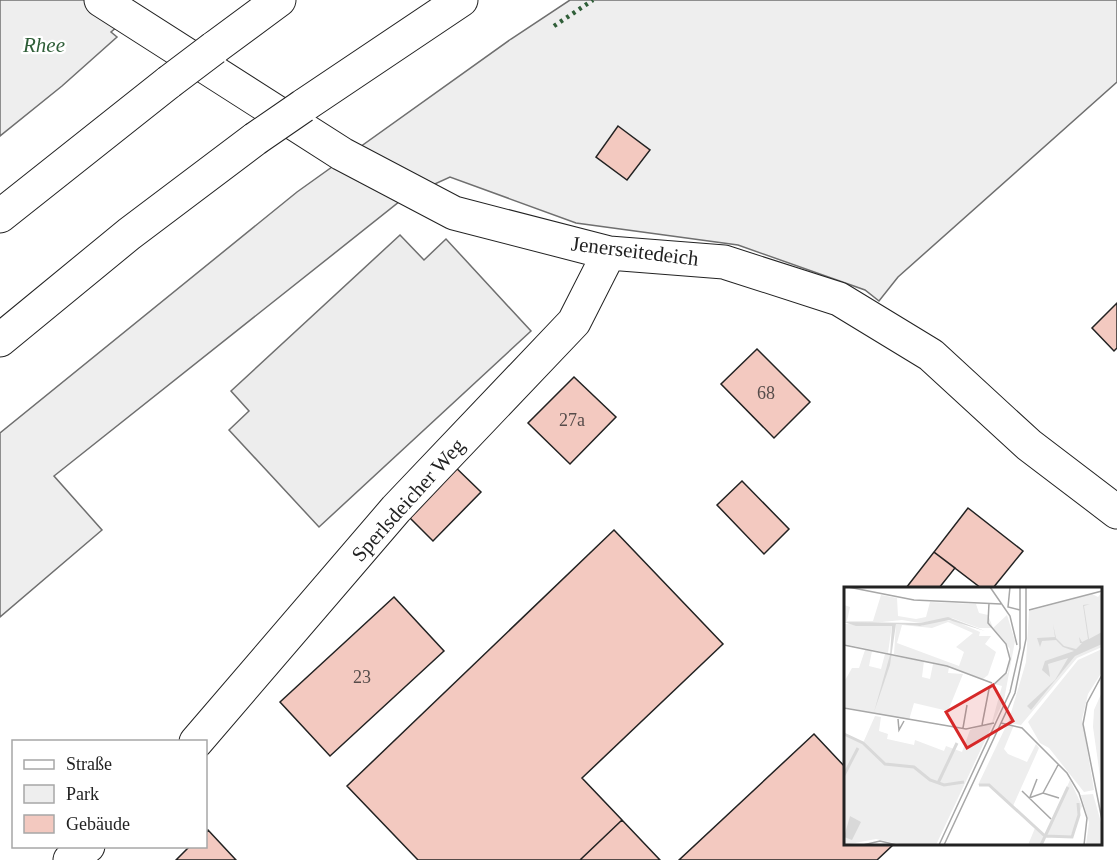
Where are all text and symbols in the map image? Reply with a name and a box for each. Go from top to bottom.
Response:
park label: Rhee [22,33,65,57]
street label: Jenerseitedeich [570,231,701,271]
house number: 68 [757,383,775,403]
house number: 27a [559,410,585,430]
street label: Sperlsdeicher Weg [347,433,470,566]
inset map [844,587,1102,845]
house number: 23 [353,667,371,687]
legend [12,740,207,848]
text: Straße [66,754,112,774]
text: Park [66,784,99,804]
text: Gebäude [66,814,130,834]

